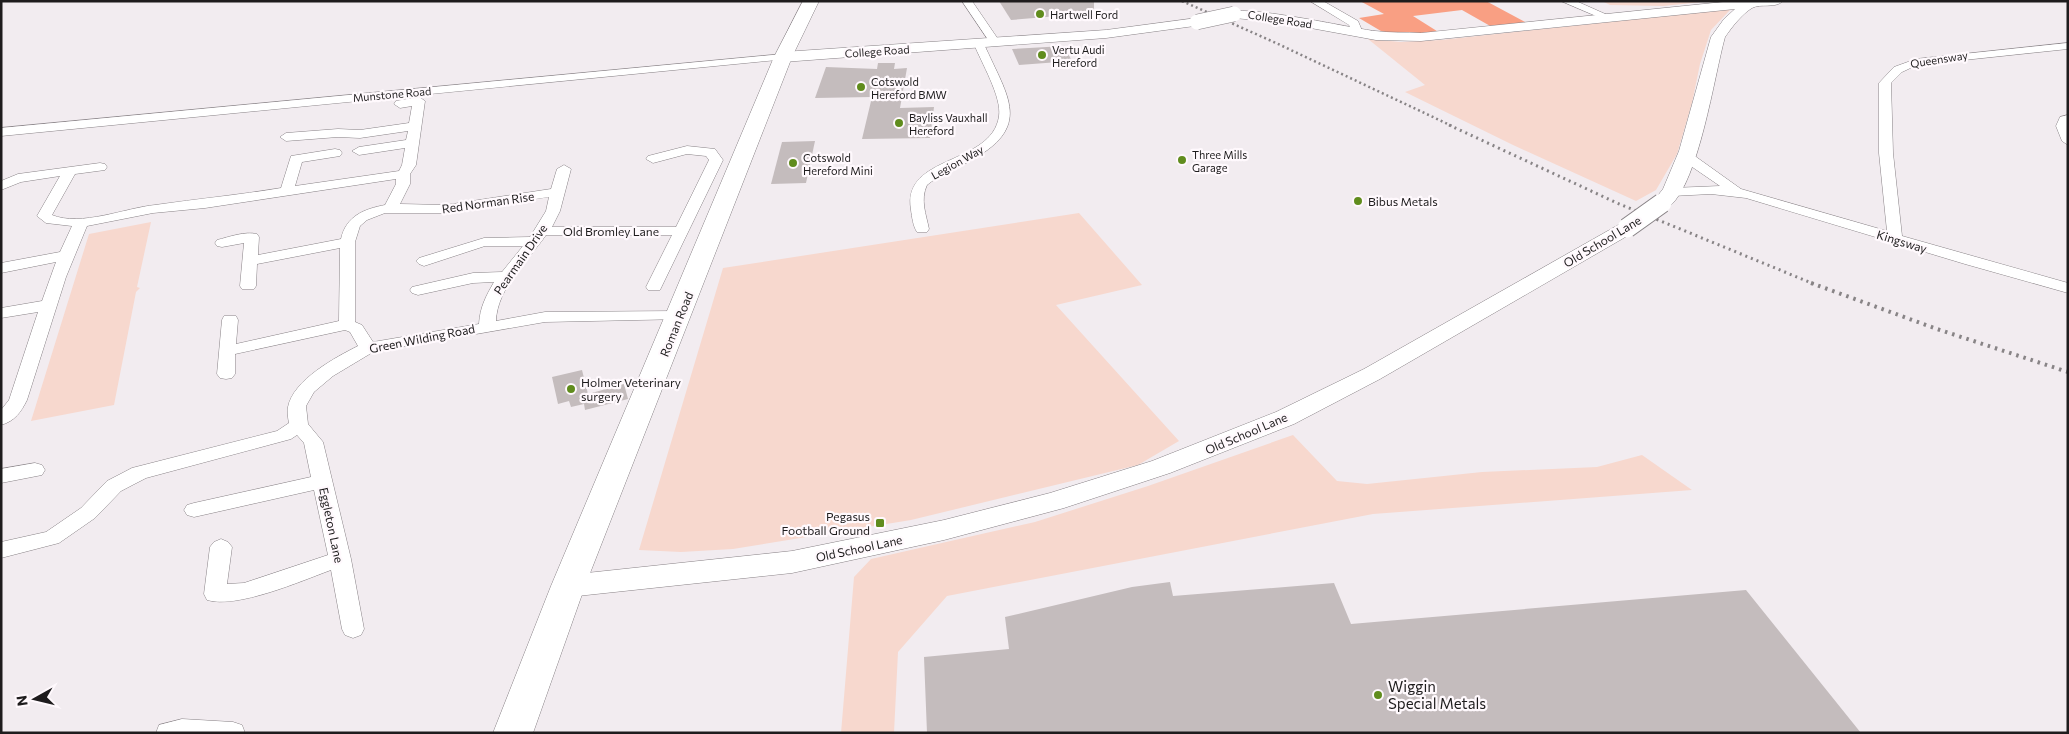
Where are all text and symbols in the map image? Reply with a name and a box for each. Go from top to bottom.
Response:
street label: College Road [1247,7,1313,31]
marker: Hartwell Ford [1034,8,1046,20]
place label: Hartwell Ford [1050,8,1118,21]
street label: College Road [844,42,910,60]
place label: Vertu Audi Hereford [1052,43,1105,69]
street label: Queensway [1909,48,1969,70]
marker: Vertu Audi Hereford [1036,49,1048,61]
place label: Cotswold Hereford BMW [871,75,947,101]
marker: Cotswold Hereford BMW [855,81,867,93]
street label: Munstone Road [352,84,432,104]
place label: Bayliss Vauxhall Hereford [909,111,988,137]
marker: Bayliss Vauxhall Hereford [893,117,905,129]
street label: Legion Way [929,142,986,182]
place label: Three Mills Garage [1192,148,1247,174]
place label: Cotswold Hereford Mini [803,151,873,177]
marker: Three Mills Garage [1176,154,1188,166]
marker: Cotswold Hereford Mini [787,157,799,169]
street label: Red Norman Rise [441,189,535,215]
place label: Bibus Metals [1368,194,1438,208]
marker: Bibus Metals [1352,195,1364,207]
street label: Old School Lane [1561,212,1643,270]
street label: Pearmain Drive [491,221,549,297]
street label: Old Bromley Lane [563,224,659,238]
street label: Kingsway [1875,227,1929,255]
street label: Roman Road [657,289,695,359]
street label: Green Wilding Road [368,321,476,355]
place label: Holmer Veterinary surgery [581,375,681,403]
marker: Holmer Veterinary surgery [565,383,577,395]
street label: Old School Lane [1203,409,1289,457]
street label: Eggleton Lane [317,486,347,564]
place label: Pegasus Football Ground [781,509,870,537]
marker: Pegasus Football Ground [874,517,886,529]
street label: Old School Lane [815,532,903,564]
north arrow [10,674,60,724]
place label: Wiggin Special Metals [1388,677,1486,712]
marker: Wiggin Special Metals [1372,689,1384,701]
text: N [12,694,31,707]

